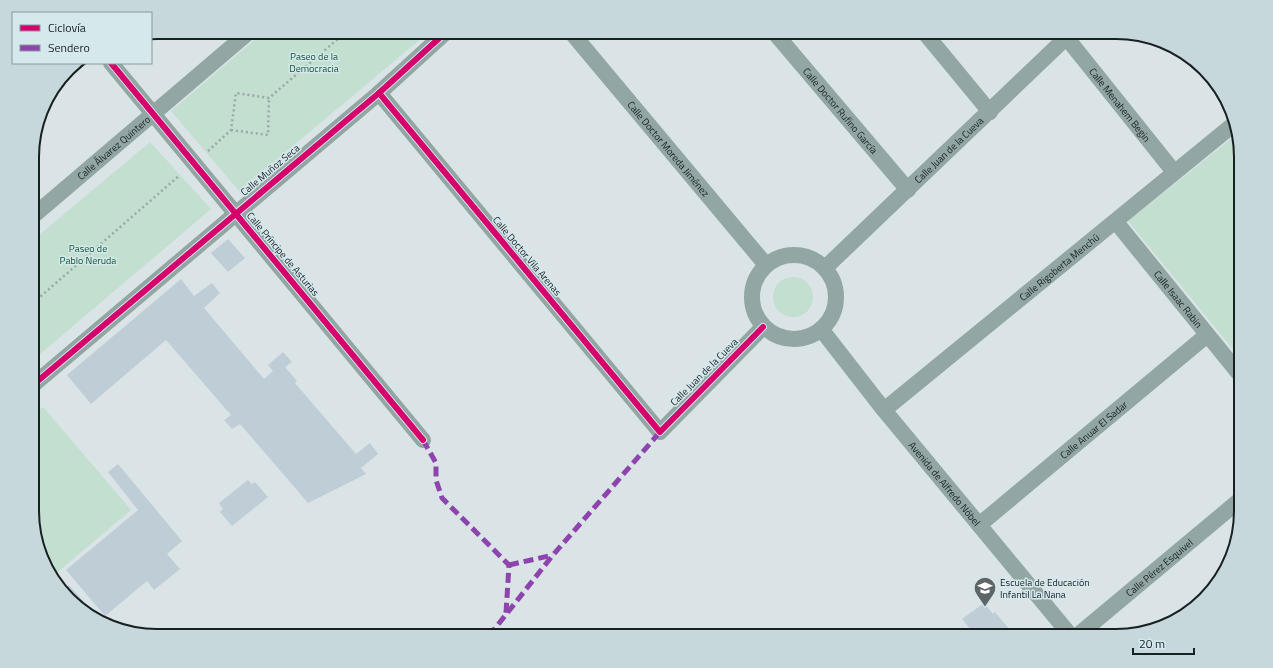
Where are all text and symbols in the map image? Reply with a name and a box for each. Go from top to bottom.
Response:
legend [12,12,152,64]
text: Ciclovía [48,18,86,37]
text: Sendero [48,38,90,57]
park label: Paseo de la Democracia [289,49,339,76]
street label: Calle Doctor Rufino García [800,64,882,157]
street label: Calle Menahem Begin [1086,64,1154,145]
street label: Calle Doctor Moreda Jiménez [624,97,713,200]
street label: Calle Álvarez Quintero [73,112,153,183]
street label: Calle Juan de la Cueva [911,113,987,187]
street label: Calle Muñoz Seca [237,141,303,199]
street label: Calle Príncipe de Asturias [243,209,323,300]
street label: Calle Doctor Vila Arenas [489,213,565,299]
street label: Calle Rigoberta Menchú [1016,230,1102,304]
park label: Paseo de Pablo Neruda [60,241,116,268]
street label: Calle Isaac Rabin [1150,267,1206,331]
street label: Calle Juan de la Cueva [667,335,741,409]
street label: Calle Anuar El Sadar [1056,397,1131,462]
street label: Avenida de Alfredo Nóbel [905,438,984,529]
street label: Calle Pérez Esquivel [1122,535,1196,600]
school or university icon: Escuela de Educación Infantil La Nana [972,575,998,608]
place label: Escuela de Educación Infantil La Nana [1000,575,1090,602]
scale bar [1133,630,1194,656]
text: 20 m [1139,634,1165,653]

